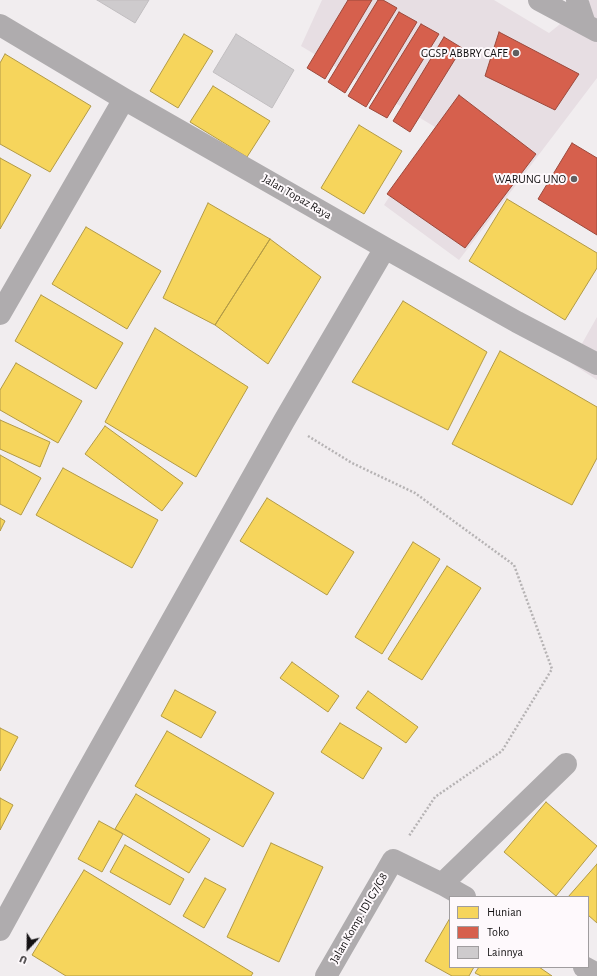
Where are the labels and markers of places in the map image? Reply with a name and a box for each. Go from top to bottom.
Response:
place label: GGSP ABBRY CAFE [421,46,508,60]
marker: GGSP ABBRY CAFE [511,48,521,58]
place label: WARUNG UNO [494,172,566,186]
marker: WARUNG UNO [569,174,579,184]

